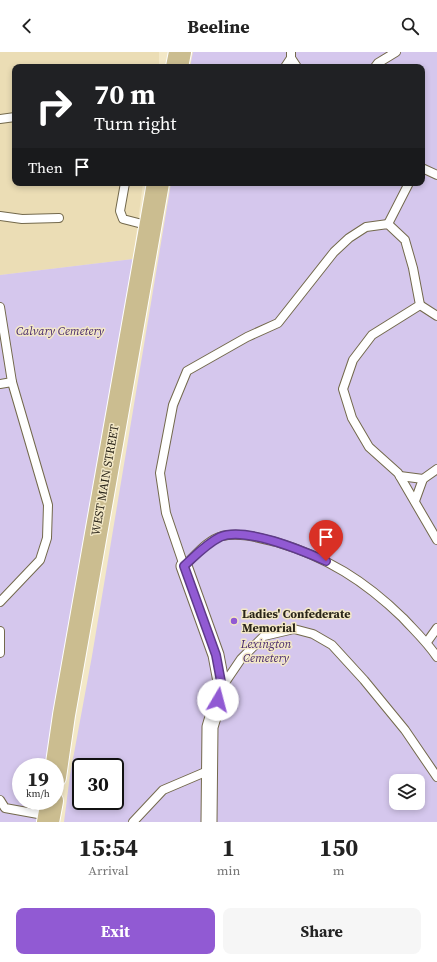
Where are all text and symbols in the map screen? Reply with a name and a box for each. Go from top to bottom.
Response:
text: Beeline [187,14,250,39]
icon: back [16,15,38,37]
icon: search [399,15,421,37]
text: 70 m [94,75,156,113]
icon: right [28,80,80,132]
text: Turn right [94,111,176,136]
icon: arrive [71,156,93,178]
text: Then [28,157,63,178]
park label: Calvary Cemetery [16,323,104,339]
street label: WEST MAIN STREET [87,423,123,537]
pin [309,520,343,561]
icon: arrive [315,526,337,548]
place label: Ladies' Confederate Memorial [242,606,351,636]
marker: Ladies' Confederate Memorial [229,616,239,626]
park label: Lexington Cemetery [240,636,292,666]
position arrow [197,679,239,721]
speed limit sign: 30 [72,758,124,810]
text: 19 [27,765,49,793]
map controls [389,774,425,810]
button: layers [389,774,425,810]
text: km/h [26,787,50,800]
text: 15:54 [79,831,138,864]
text: 1 [222,831,235,864]
text: 150 [319,831,358,864]
text: Arrival [88,862,129,879]
text: min [217,862,240,879]
text: m [333,862,345,879]
button: Exit [16,908,215,954]
button: Share [223,908,421,954]

